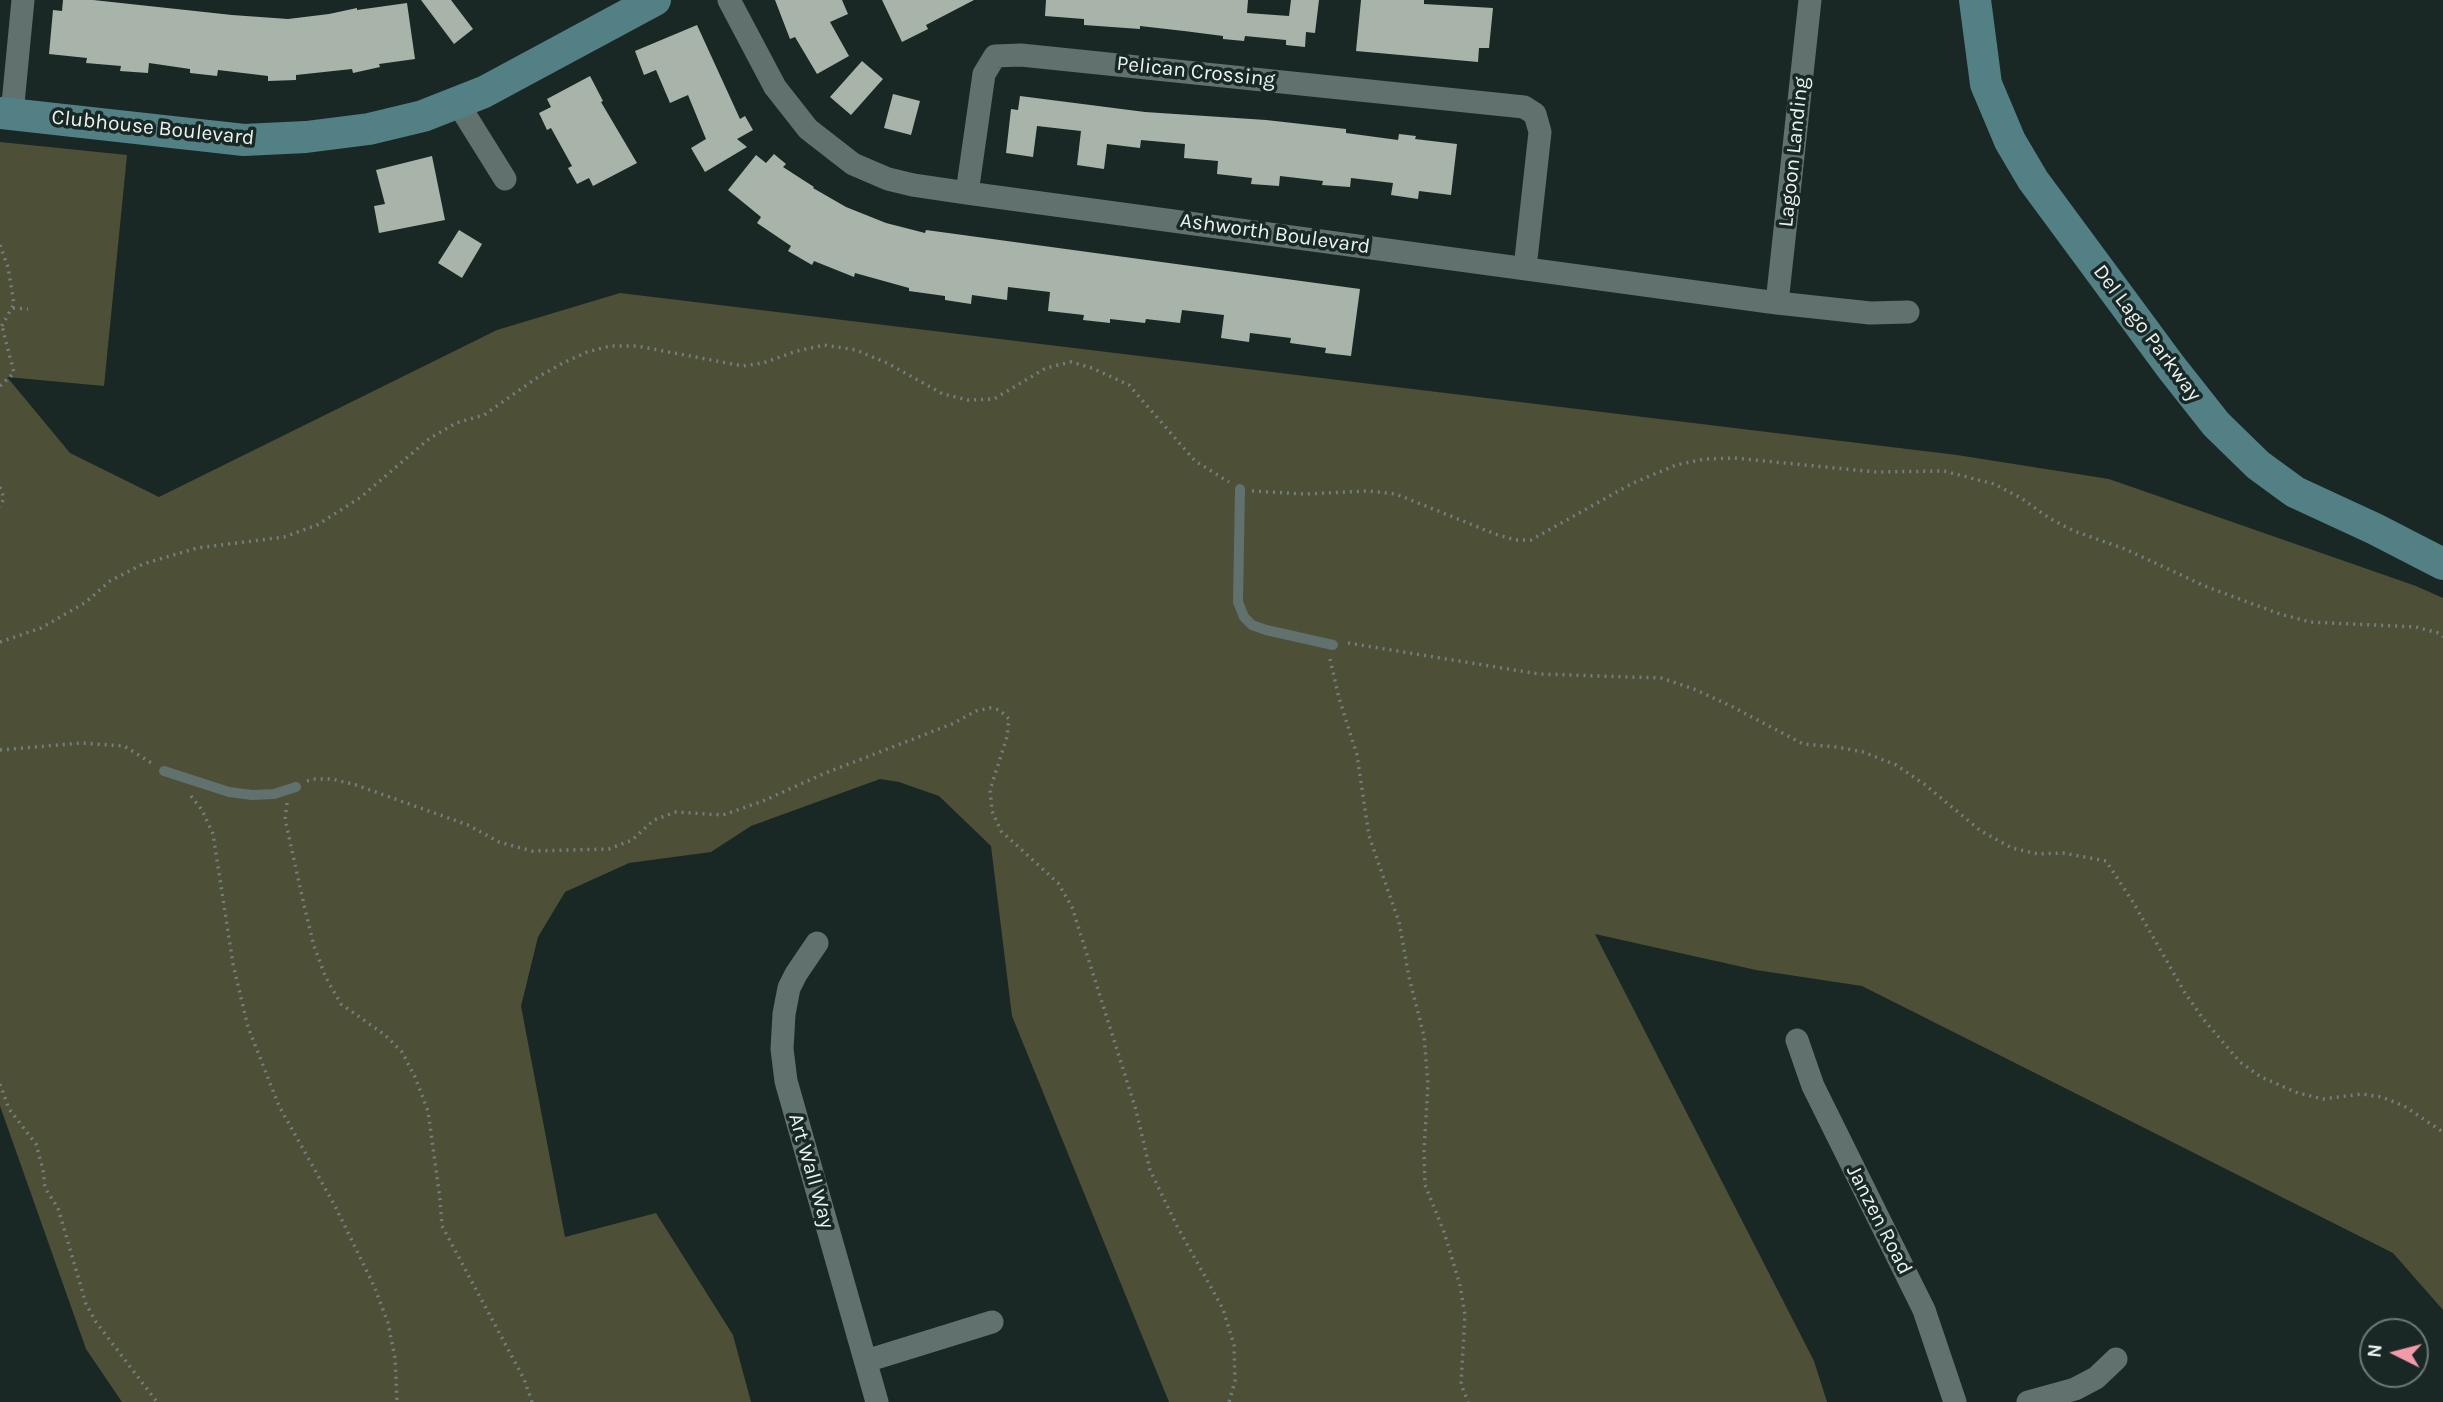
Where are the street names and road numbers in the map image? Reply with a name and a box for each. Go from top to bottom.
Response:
street label: Pelican Crossing [1115,51,1277,93]
street label: Lagoon Landing [1774,76,1814,228]
street label: Clubhouse Boulevard [50,105,256,151]
street label: Ashworth Boulevard [1178,208,1372,260]
street label: Del Lago Parkway [2087,260,2207,406]
street label: Art Wall Way [783,1111,839,1231]
street label: Janzen Road [1841,1161,1917,1279]

